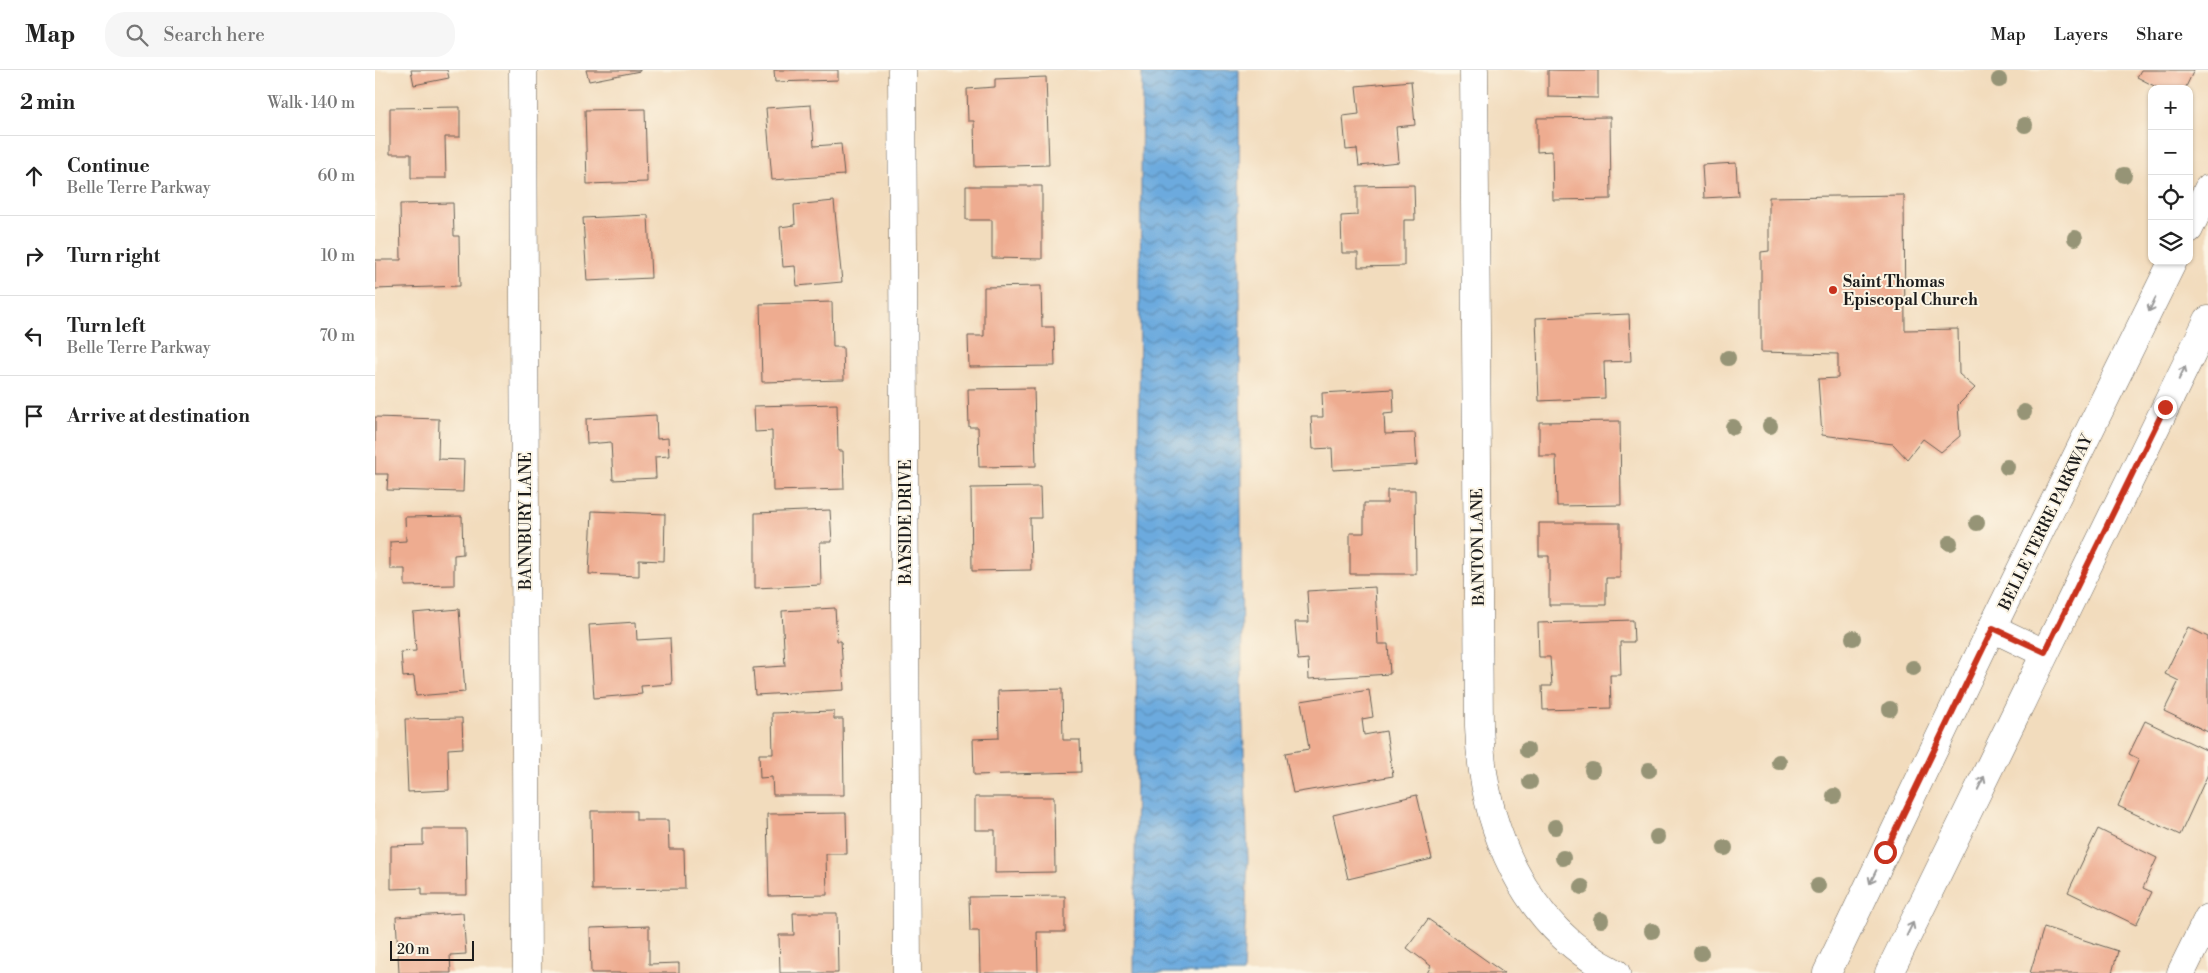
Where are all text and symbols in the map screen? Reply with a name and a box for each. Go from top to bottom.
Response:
search box [105,12,455,57]
text: Map [25,20,75,50]
icon: search [123,21,151,49]
text: Search here [163,23,265,47]
text: Map [1991,23,2026,46]
text: Layers [2054,23,2108,46]
text: Share [2136,23,2183,46]
map controls [2148,85,2193,265]
button: + [2148,85,2193,130]
text: 2 min [20,90,75,116]
text: Walk · 140 m [267,93,355,113]
button: − [2148,130,2193,175]
text: Continue [67,154,150,178]
icon: ahead [20,162,48,190]
text: 60 m [317,166,355,186]
button: locate [2148,175,2193,220]
text: Belle Terre Parkway [67,178,211,198]
button: layers [2148,220,2193,265]
icon: right [20,242,48,270]
text: Turn right [67,244,160,268]
text: 10 m [321,246,355,266]
place label: Saint Thomas Episcopal Church [1843,272,1978,310]
marker: Saint Thomas Episcopal Church [1827,284,1839,296]
one-way arrow [2147,297,2156,312]
text: Turn left [67,314,146,338]
icon: left [20,322,48,350]
text: 70 m [319,326,355,346]
text: Belle Terre Parkway [67,338,211,358]
one-way arrow [2178,366,2187,381]
route end [2154,396,2177,419]
icon: arrive [20,402,48,430]
text: Arrive at destination [67,404,250,428]
street label: BELLE TERRE PARKWAY [1994,430,2098,614]
street label: BANNBURY LANE [516,452,536,591]
street label: BAYSIDE DRIVE [896,459,916,586]
street label: BANTON LANE [1467,488,1489,607]
one-way arrow [1977,776,1986,791]
route start [1874,841,1897,864]
one-way arrow [1867,869,1877,884]
one-way arrow [1906,922,1916,937]
scale bar [390,938,474,961]
text: 20 m [397,941,429,959]

